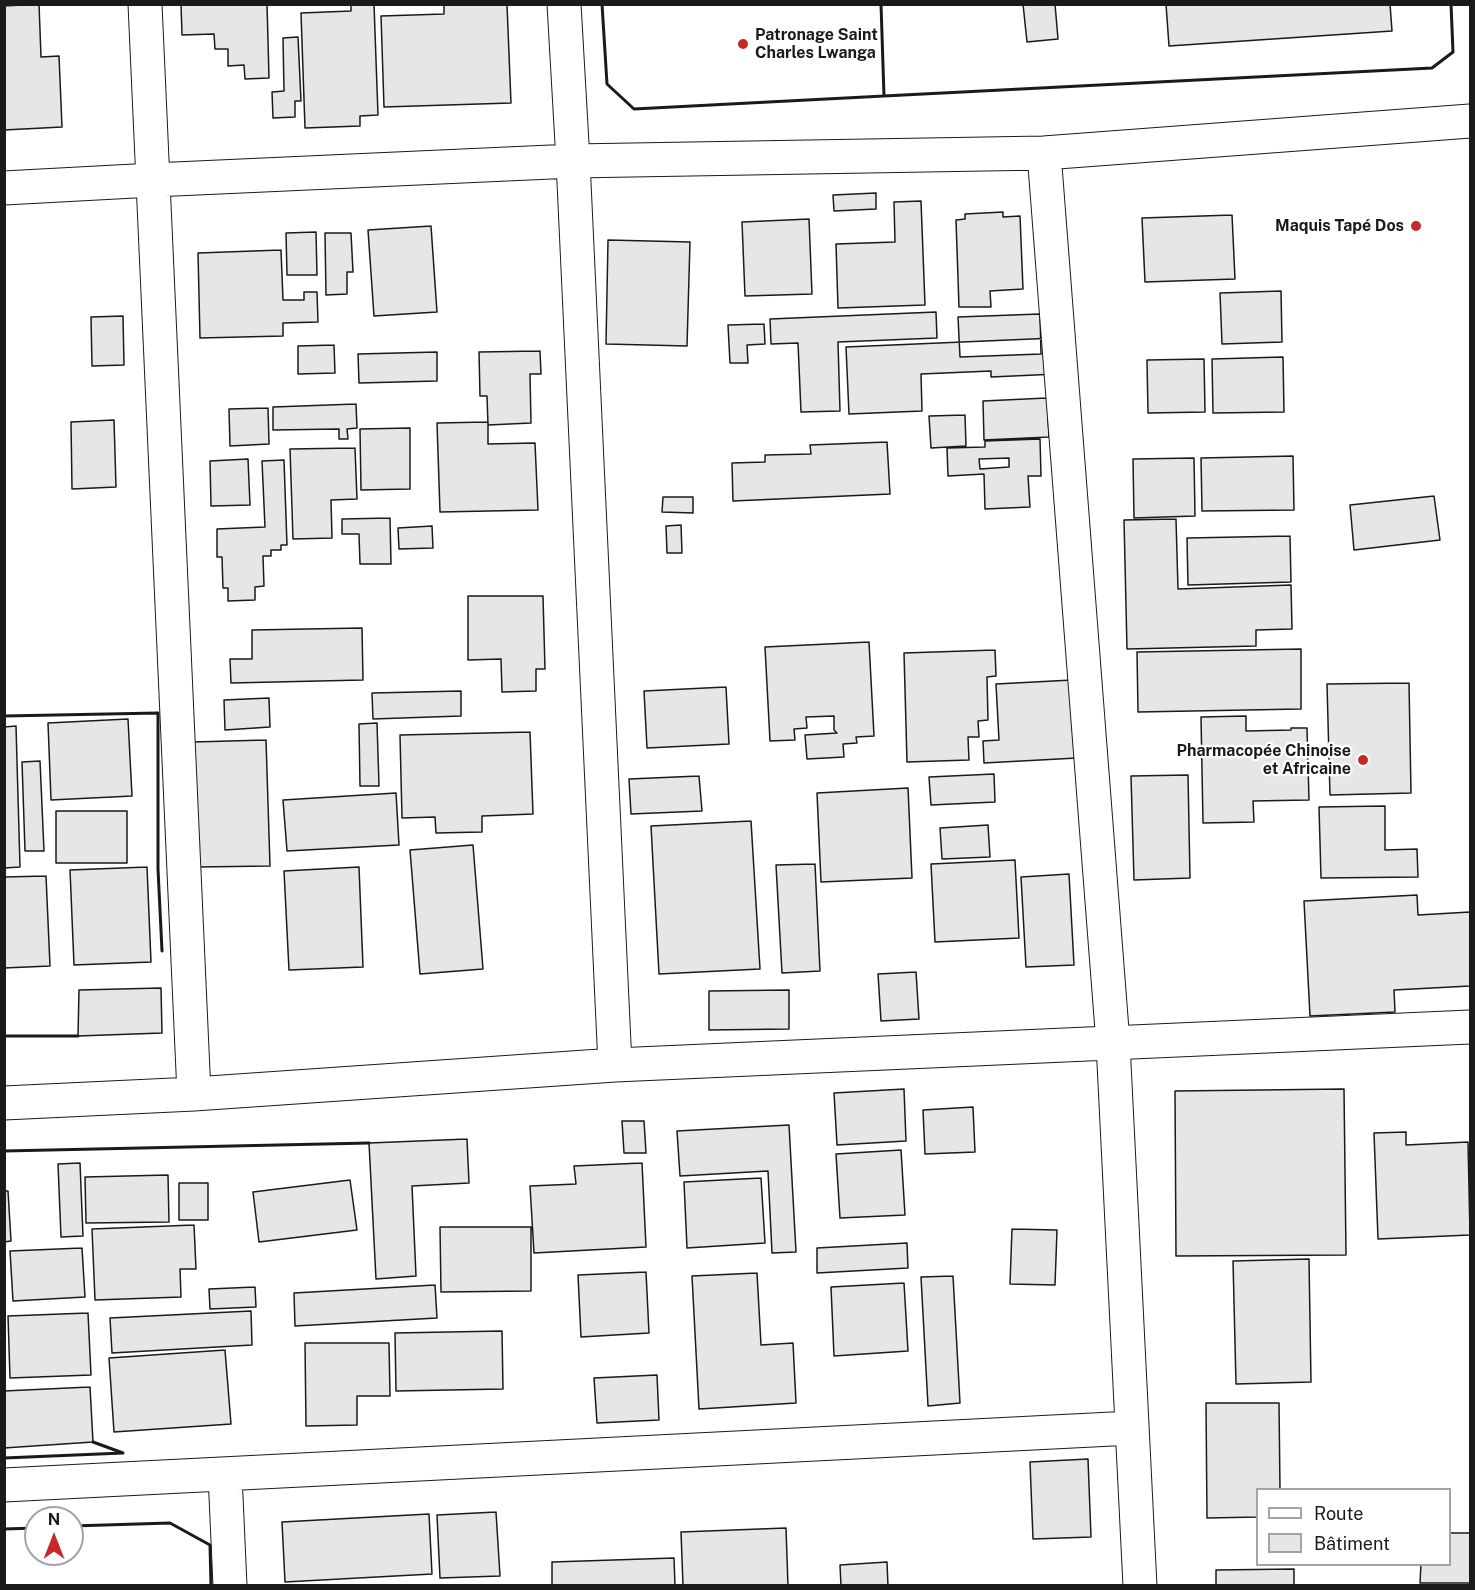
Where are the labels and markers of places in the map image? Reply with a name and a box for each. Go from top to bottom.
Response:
place label: Patronage Saint Charles Lwanga [755,25,878,63]
marker: Patronage Saint Charles Lwanga [736,37,750,51]
place label: Maquis Tapé Dos [1275,216,1404,236]
marker: Maquis Tapé Dos [1409,219,1423,233]
place label: Pharmacopée Chinoise et Africaine [1177,741,1351,779]
marker: Pharmacopée Chinoise et Africaine [1356,753,1370,767]

